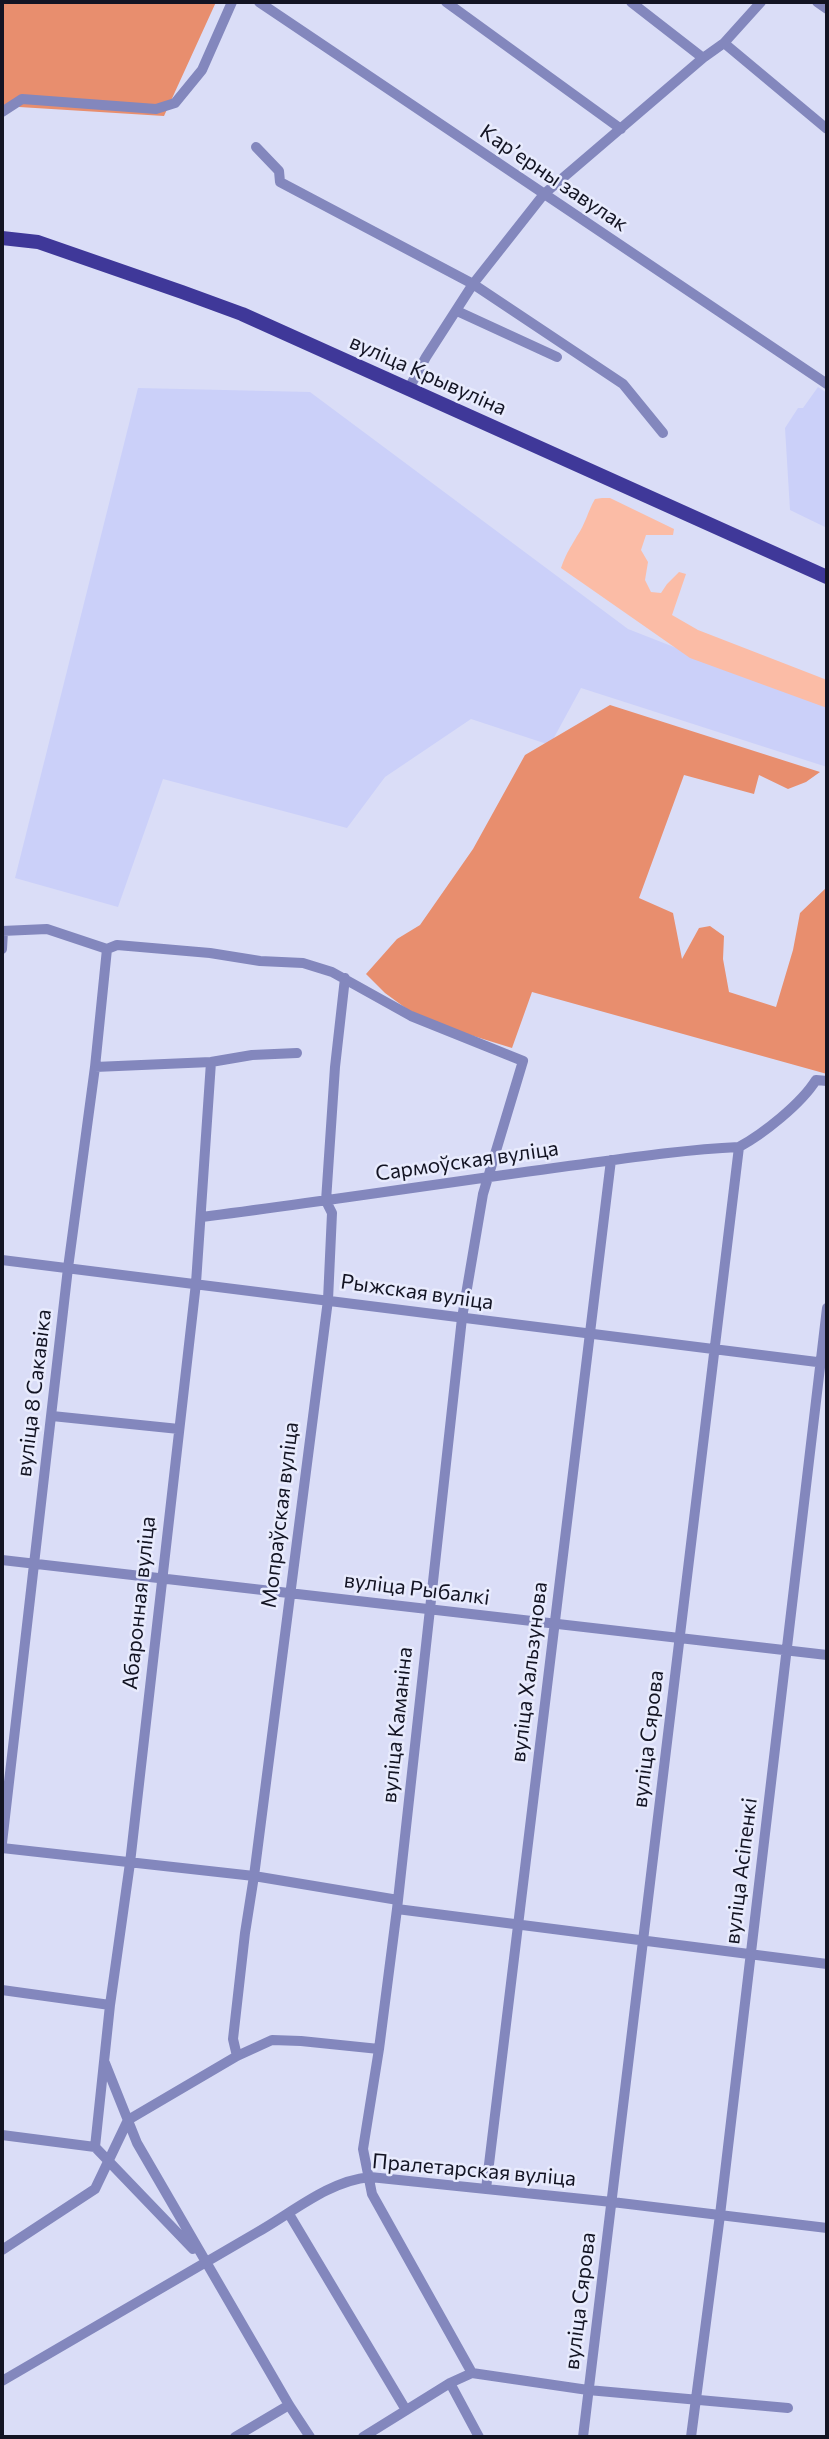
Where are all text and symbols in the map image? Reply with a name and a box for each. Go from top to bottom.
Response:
street label: Карʼерны завулак [475,119,633,237]
street label: вуліца Крывуліна [346,329,510,421]
street label: Сармоўская вуліца [374,1136,560,1186]
street label: Рыжская вуліца [339,1269,495,1315]
street label: вуліца 8 Сакавіка [11,1308,57,1478]
street label: Мопраўская вуліца [256,1420,304,1610]
street label: Абаронная вуліца [117,1515,161,1691]
street label: вуліца Рыбалкі [343,1568,491,1610]
street label: вуліца Хальзунова [505,1580,553,1764]
street label: вуліца Каманіна [376,1646,418,1804]
street label: вуліца Сярова [627,1669,669,1809]
street label: вуліца Асіпенкі [720,1796,762,1946]
street label: Пралетарская вуліца [371,2149,577,2191]
street label: вуліца Сярова [559,2231,601,2371]

